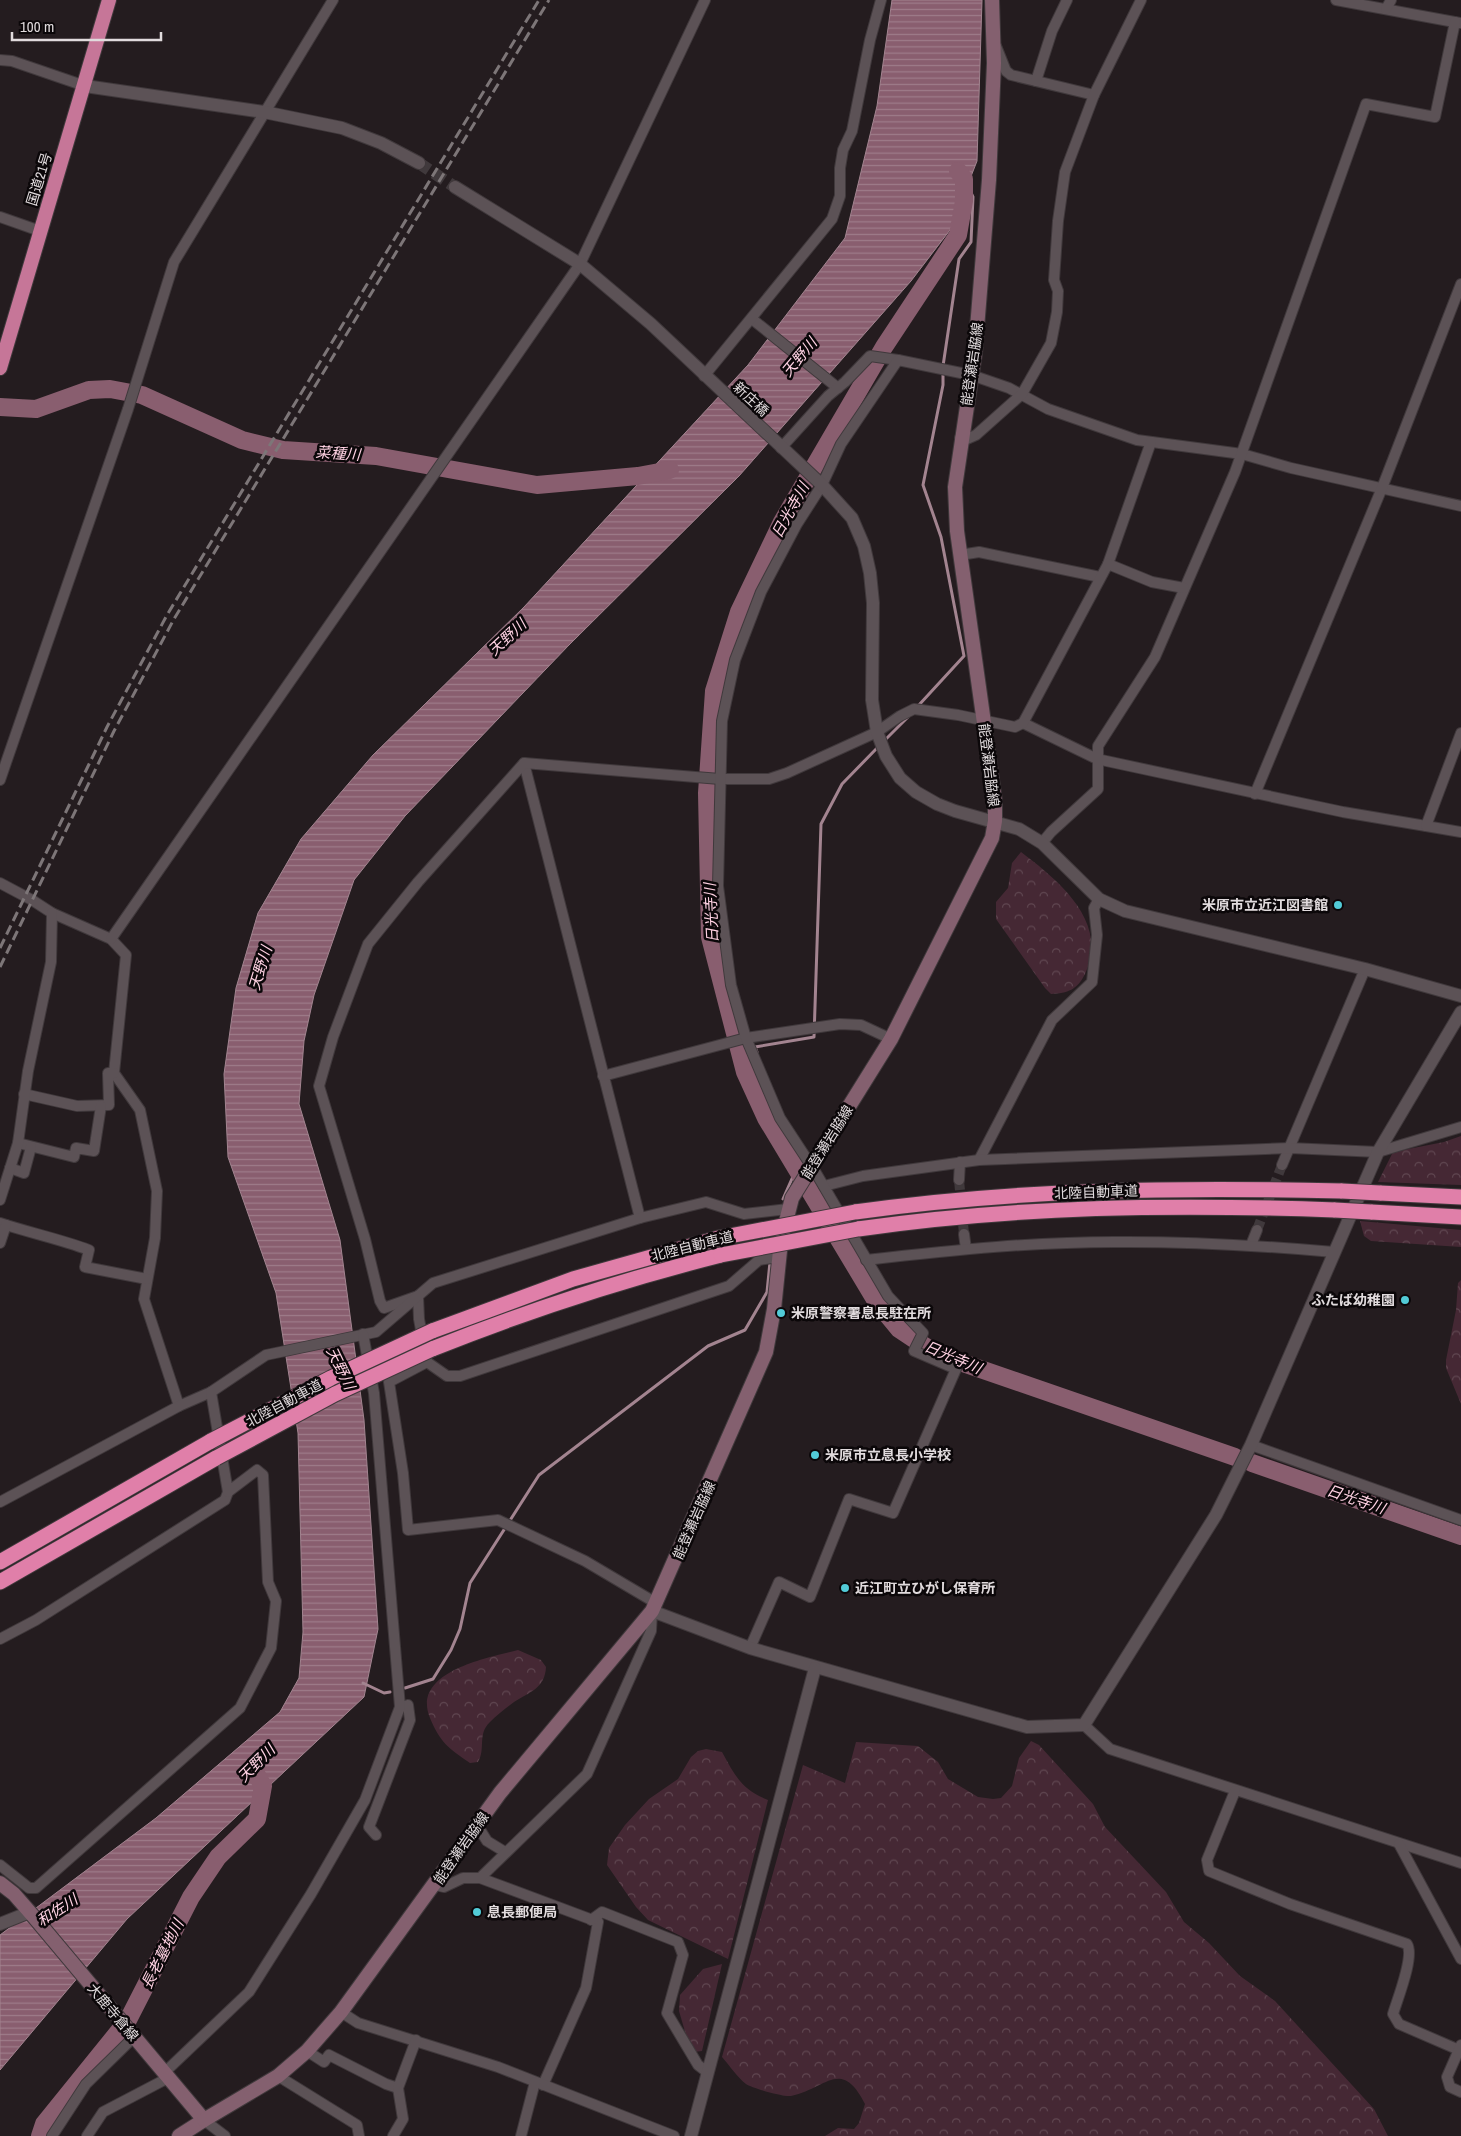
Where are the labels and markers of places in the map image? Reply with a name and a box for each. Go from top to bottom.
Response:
place label: 米原市立近江図書館 [1202,896,1328,914]
marker: 米原市立近江図書館 [1332,899,1344,911]
place label: ふたば幼稚園 [1311,1291,1395,1309]
marker: ふたば幼稚園 [1399,1294,1411,1306]
place label: 米原警察署息長駐在所 [791,1304,931,1322]
marker: 米原警察署息長駐在所 [775,1307,787,1319]
place label: 米原市立息長小学校 [825,1446,951,1464]
marker: 米原市立息長小学校 [809,1449,821,1461]
place label: 近江町立ひがし保育所 [855,1579,995,1597]
marker: 近江町立ひがし保育所 [839,1582,851,1594]
place label: 息長郵便局 [487,1903,557,1921]
marker: 息長郵便局 [471,1906,483,1918]

